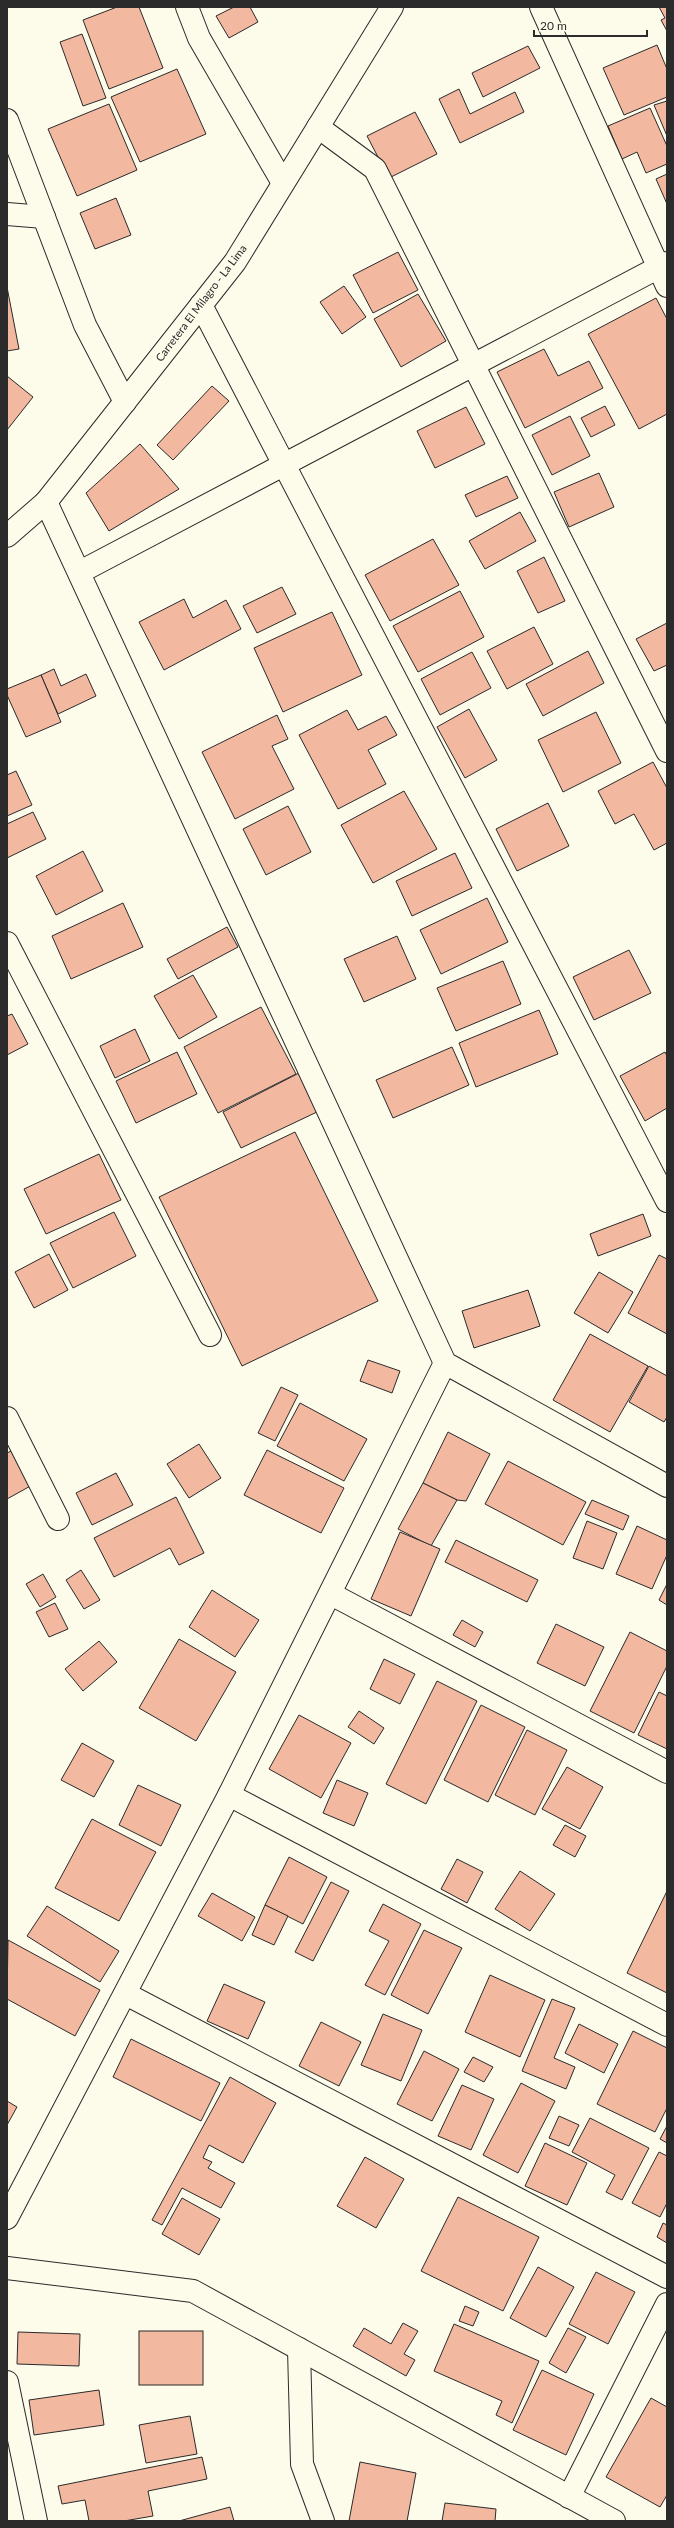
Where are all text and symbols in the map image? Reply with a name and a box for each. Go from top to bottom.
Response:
scale bar [534,12,647,38]
text: 20 m [540,18,567,33]
street label: Carretera El Milagro - La Lima [152,242,249,364]

